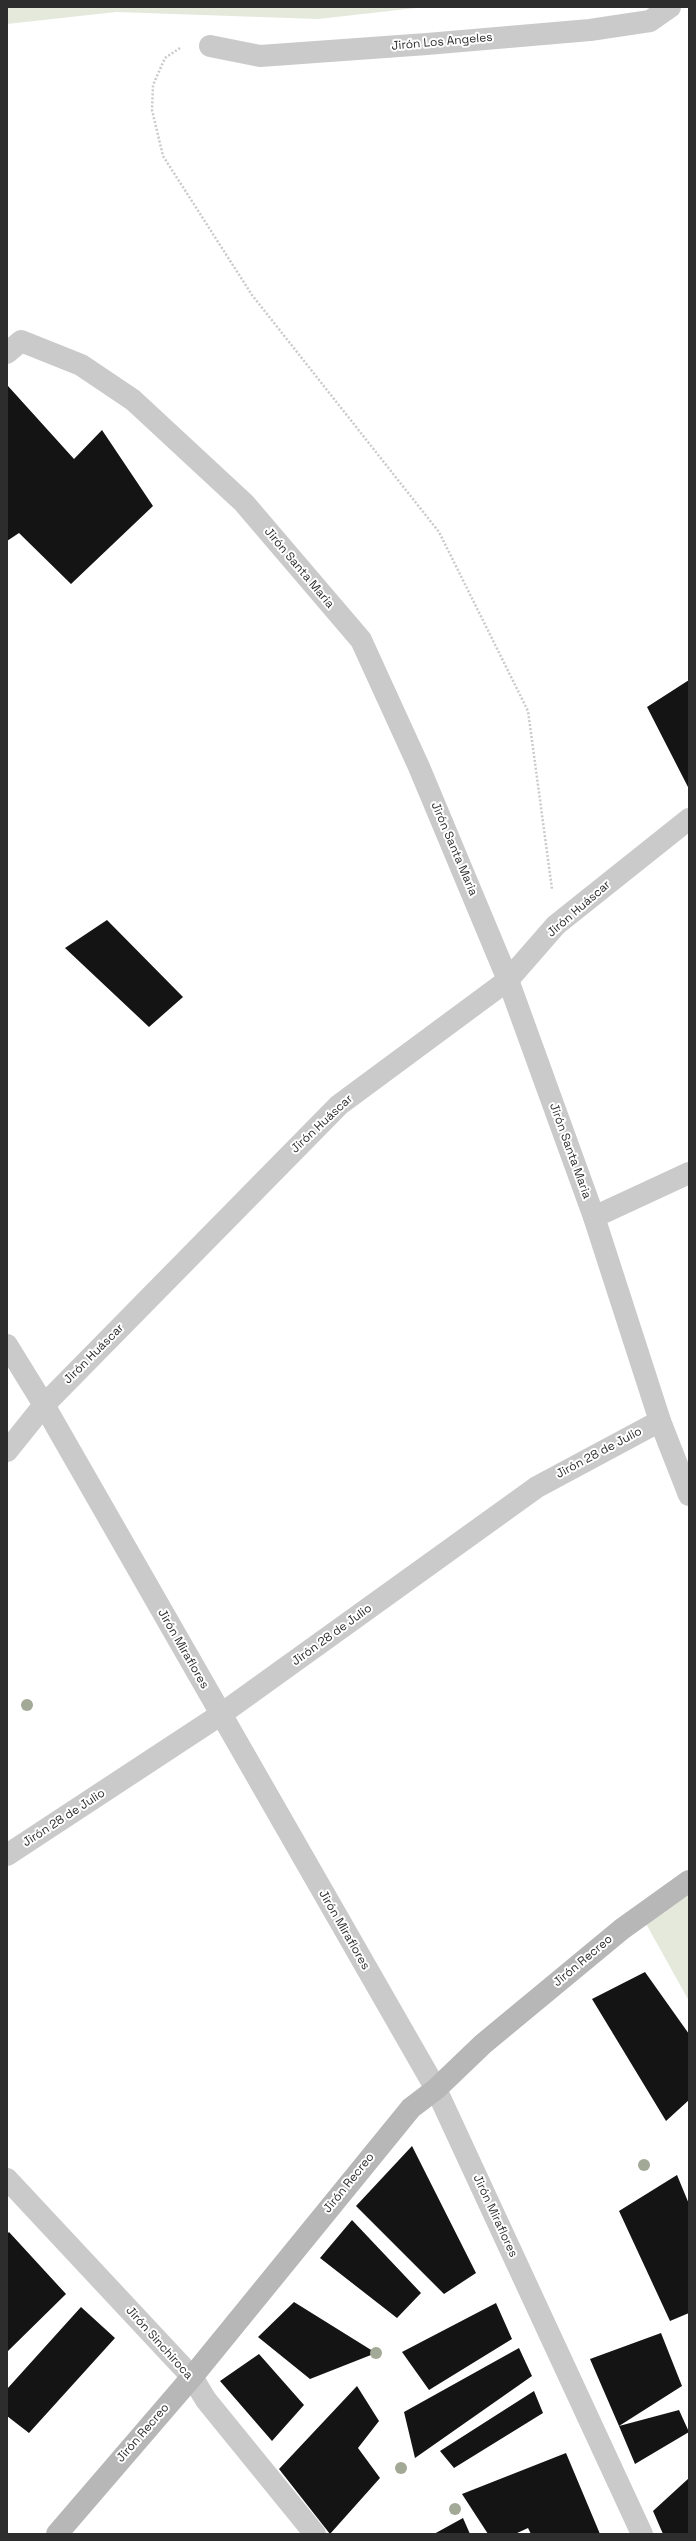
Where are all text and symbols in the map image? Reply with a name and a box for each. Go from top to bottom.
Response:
street label: Jirón Los Angeles [391,30,493,54]
street label: Jirón Santa Maria [261,525,337,611]
street label: Jirón Santa Maria [428,800,480,898]
street label: Jirón Huáscar [544,878,614,940]
street label: Jirón Huáscar [288,1092,356,1156]
street label: Jirón Santa Maria [546,1101,594,1201]
street label: Jirón Huáscar [61,1321,127,1387]
street label: Jirón 28 de Julio [554,1424,644,1482]
street label: Jirón 28 de Julio [289,1601,375,1669]
street label: Jirón Miraflores [154,1607,212,1691]
street label: Jirón 28 de Julio [20,1786,108,1850]
street label: Jirón Miraflores [315,1888,373,1972]
street label: Jirón Recreo [550,1932,616,1990]
street label: Jirón Recreo [320,2150,378,2216]
street label: Jirón Miraflores [470,2172,520,2260]
street label: Jirón Sinchiroca [122,2304,196,2382]
street label: Jirón Recreo [114,2401,172,2465]

